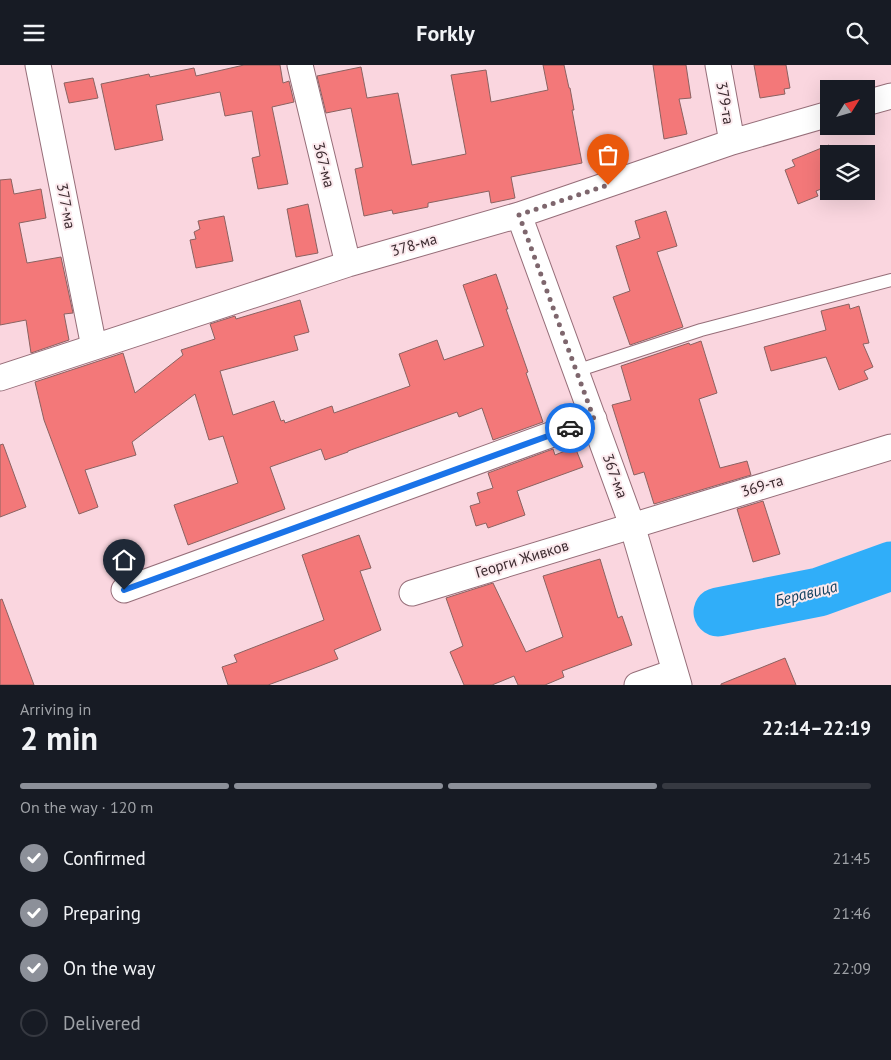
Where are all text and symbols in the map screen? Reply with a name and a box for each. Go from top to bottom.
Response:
icon: menu [20,19,48,47]
text: Forkly [416,19,475,47]
icon: search [843,19,871,47]
street label: 379-та [712,80,739,126]
north arrow [820,80,875,135]
map controls [820,80,875,200]
pin [587,134,629,185]
street label: 367-ма [310,140,339,190]
icon: bag [594,141,622,169]
button: layers [820,145,875,200]
street label: 377-ма [53,181,80,230]
street label: 378-ма [389,229,439,260]
courier [545,403,595,453]
icon: car [556,414,584,442]
street label: 367-ма [599,451,632,501]
street label: 369-та [739,470,785,501]
street label: Георги Живков [473,535,571,582]
pin [103,539,145,590]
icon: home [110,546,138,574]
water label: Беравица [773,576,839,610]
text: Arriving in [20,699,91,719]
text: 22:14–22:19 [762,716,871,740]
text: 2 min [20,717,98,759]
text: On the way · 120 m [20,797,153,817]
icon: check [20,844,48,872]
text: Confirmed [63,846,146,870]
text: 21:45 [833,848,871,868]
icon: check [20,899,48,927]
text: Preparing [63,901,141,925]
text: 21:46 [833,903,871,923]
icon: check [20,954,48,982]
text: On the way [63,956,155,980]
text: 22:09 [833,958,871,978]
text: Delivered [63,1011,141,1035]

